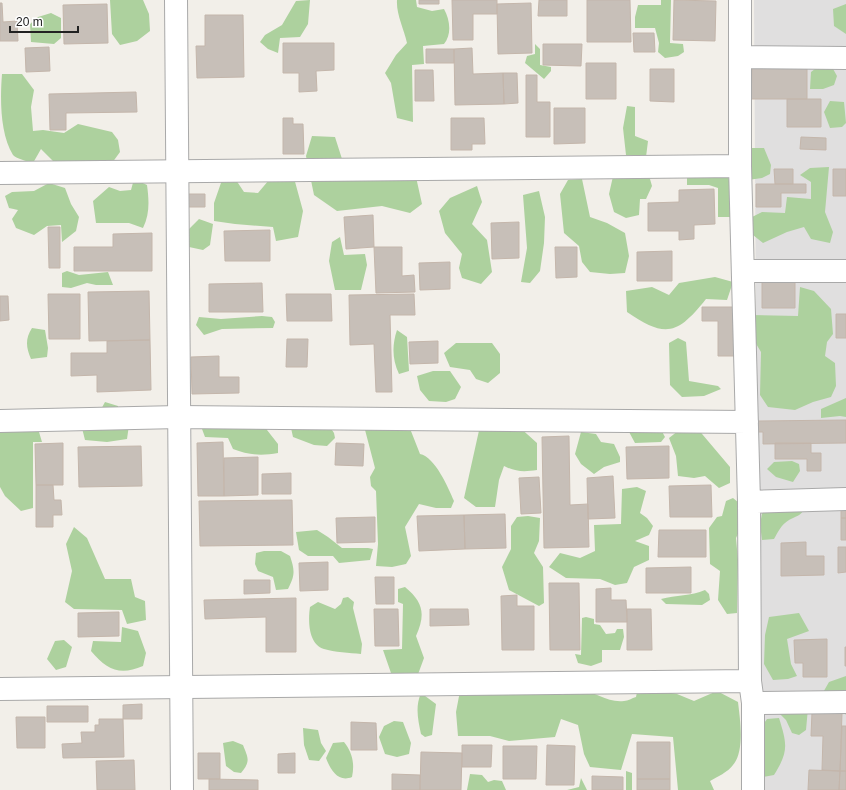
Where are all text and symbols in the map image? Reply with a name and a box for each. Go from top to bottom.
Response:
scale bar [10,8,78,34]
text: 20 m [16,15,43,29]

